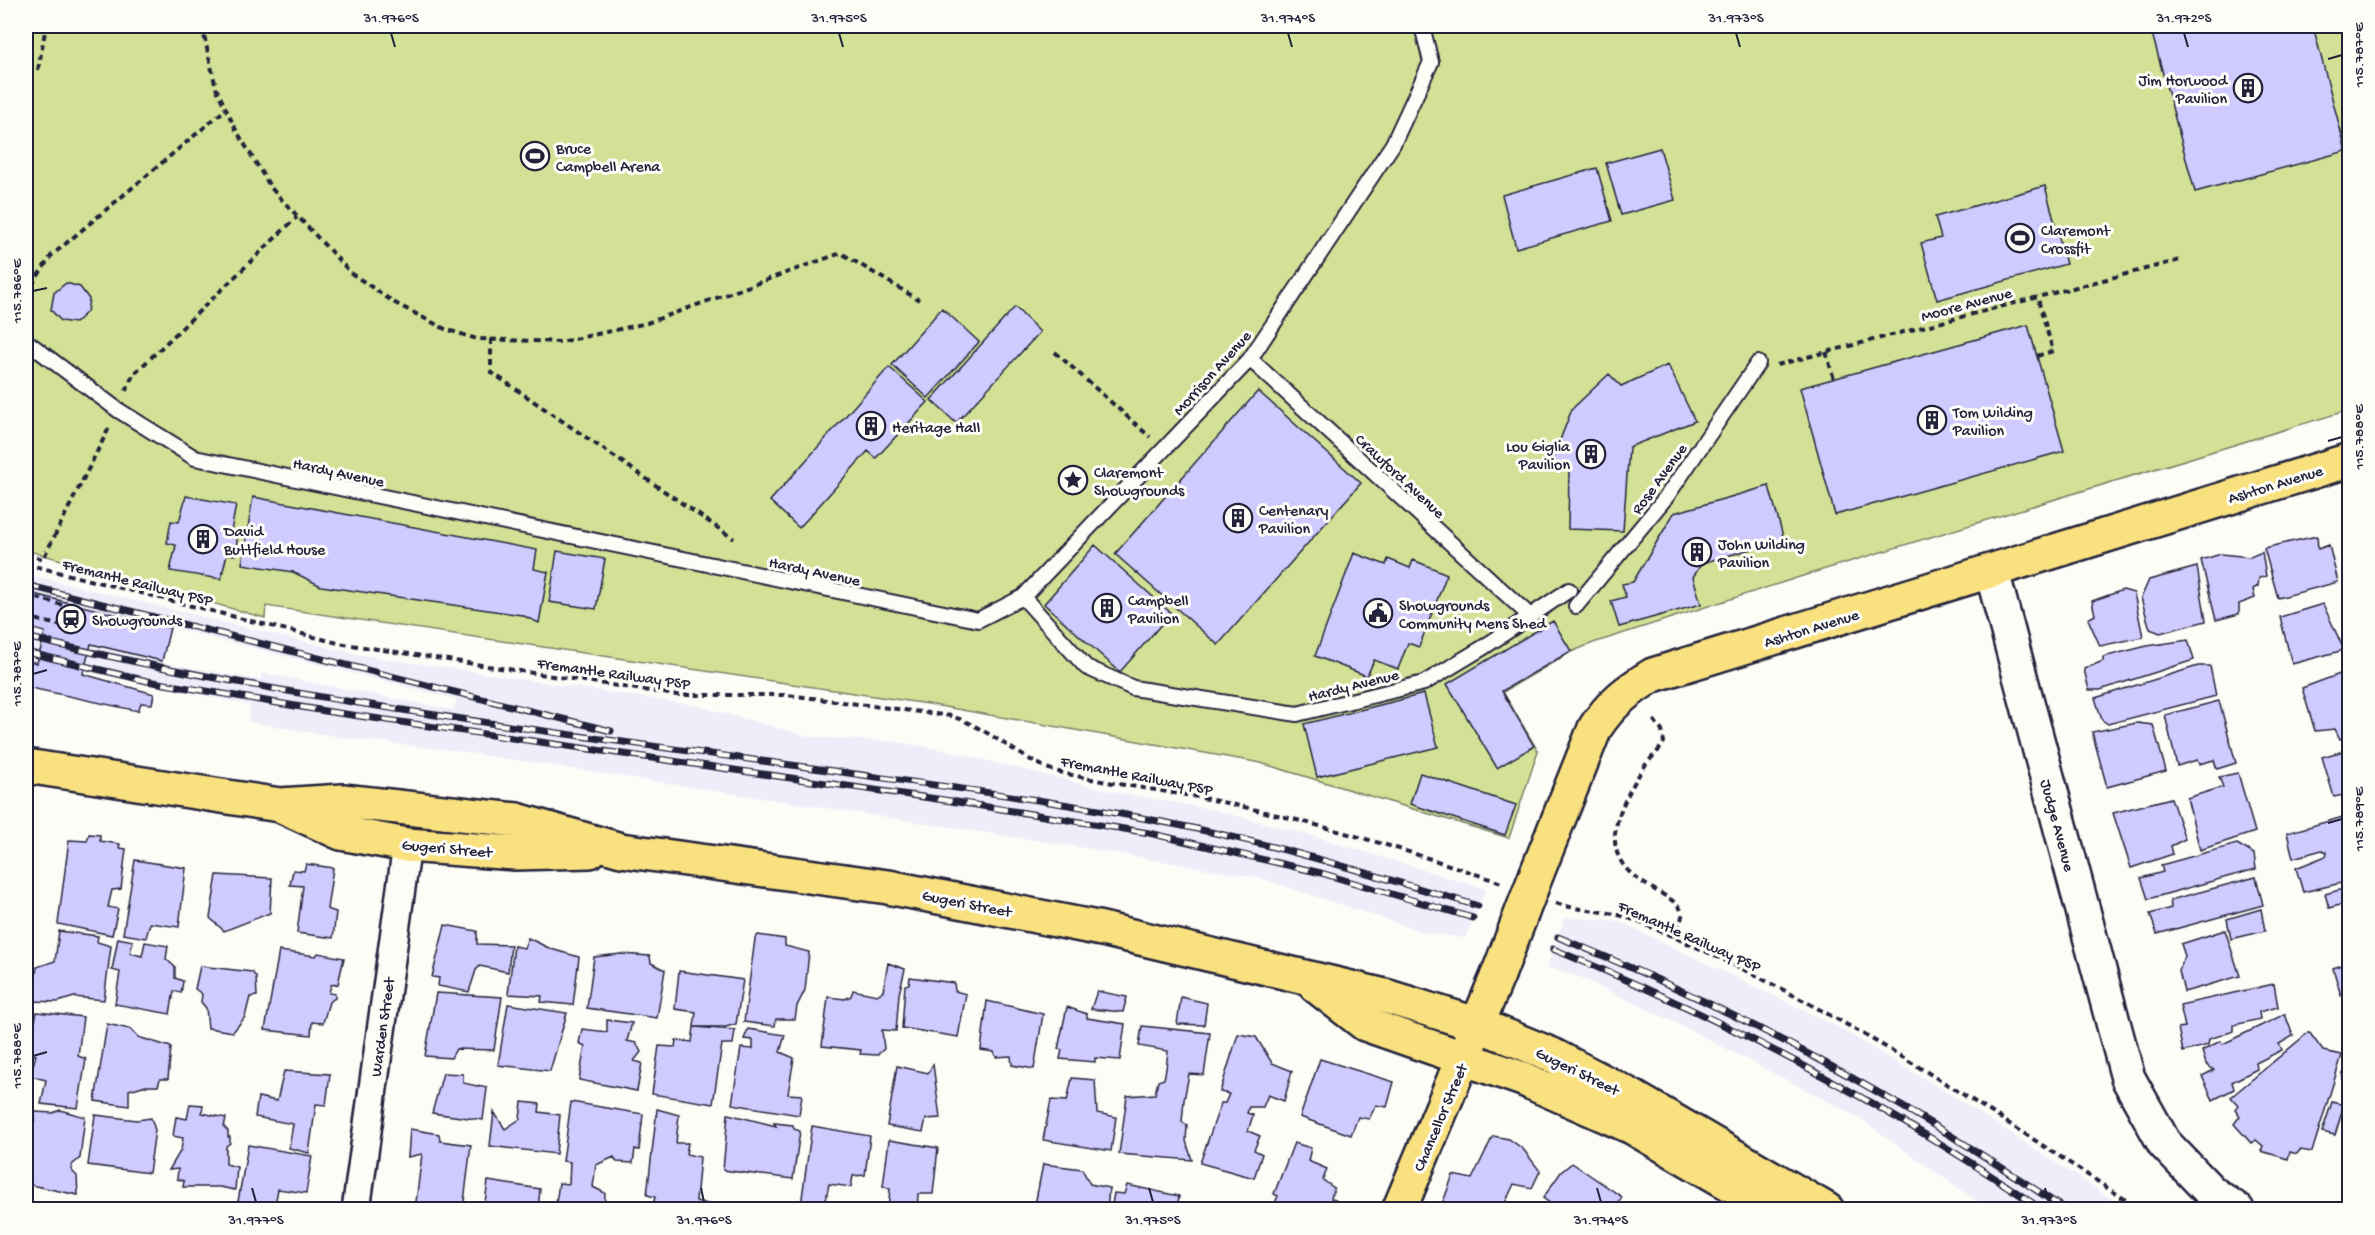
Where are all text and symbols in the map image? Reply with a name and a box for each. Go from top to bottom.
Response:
text: 31.976°S [362,10,419,28]
text: 31.975°S [810,10,867,28]
text: 31.974°S [1260,10,1315,28]
text: 31.973°S [1707,10,1764,28]
text: 31.972°S [2156,10,2212,28]
text: 115.787°E [2351,22,2369,88]
building icon: Jim Horwood Pavilion [2232,72,2264,104]
place label: Jim Horwood Pavilion [2138,73,2229,110]
sports icon: Bruce Campbell Arena [519,140,551,172]
place label: Bruce Campbell Arena [555,141,661,178]
sports icon: Claremont Crossfit [2004,222,2036,254]
place label: Claremont Crossfit [2041,223,2111,260]
text: 115.786°E [9,258,27,324]
street label: Moore Avenue [1919,285,2015,328]
street label: Morrison Avenue [1170,327,1257,421]
building icon: Tom Wilding Pavilion [1916,404,1948,436]
text: 115.788°E [2351,404,2369,471]
place label: Tom Wilding Pavilion [1952,405,2033,442]
building icon: Heritage Hall [855,410,887,442]
place label: Heritage Hall [892,420,980,439]
street label: Crawford Avenue [1350,431,1448,524]
building icon: Lou Giglia Pavilion [1575,438,1607,470]
place label: Lou Giglia Pavilion [1506,439,1571,476]
street label: Rose Avenue [1629,440,1693,519]
street label: Hardy Avenue [291,455,386,494]
street label: Ashton Avenue [2226,463,2326,510]
place icon: Claremont Showgrounds [1057,464,1089,496]
place label: Claremont Showgrounds [1094,465,1185,502]
building icon: Centenary Pavilion [1222,502,1254,534]
place label: Centenary Pavilion [1258,503,1328,540]
building icon: David Buttfield House [187,523,219,555]
place label: David Buttfield House [223,524,326,561]
building icon: John Wilding Pavilion [1681,536,1713,568]
place label: John Wilding Pavilion [1717,537,1805,574]
street label: Hardy Avenue [767,554,862,593]
street label: Fremantle Railway PSP [59,556,214,612]
building icon: Campbell Pavilion [1091,592,1123,624]
place label: Campbell Pavilion [1127,593,1189,630]
public building icon: Showgrounds Community Mens Shed [1362,597,1394,629]
place label: Showgrounds Community Mens Shed [1399,598,1547,635]
station icon: Showgrounds [55,603,87,635]
street label: Ashton Avenue [1762,607,1862,654]
place label: Showgrounds [92,613,183,632]
text: 115.787°E [9,641,27,707]
street label: Fremantle Railway PSP [535,655,691,696]
street label: Hardy Avenue [1307,667,1402,708]
street label: Fremantle Railway PSP [1058,753,1214,802]
street label: Judge Avenue [2034,778,2077,875]
text: 115.789°E [2351,786,2369,852]
street label: Gugeri Street [401,837,494,864]
street label: Gugeri Street [920,887,1014,924]
street label: Fremantle Railway PSP [1613,898,1763,978]
street label: Warden Street [368,975,401,1078]
text: 115.788°E [9,1023,27,1090]
street label: Gugeri Street [1532,1045,1623,1102]
street label: Chancellor Street [1411,1060,1474,1175]
text: 31.977°S [227,1212,284,1230]
text: 31.976°S [675,1212,732,1230]
text: 31.975°S [1124,1212,1181,1230]
text: 31.974°S [1573,1212,1628,1230]
text: 31.973°S [2020,1212,2077,1230]

